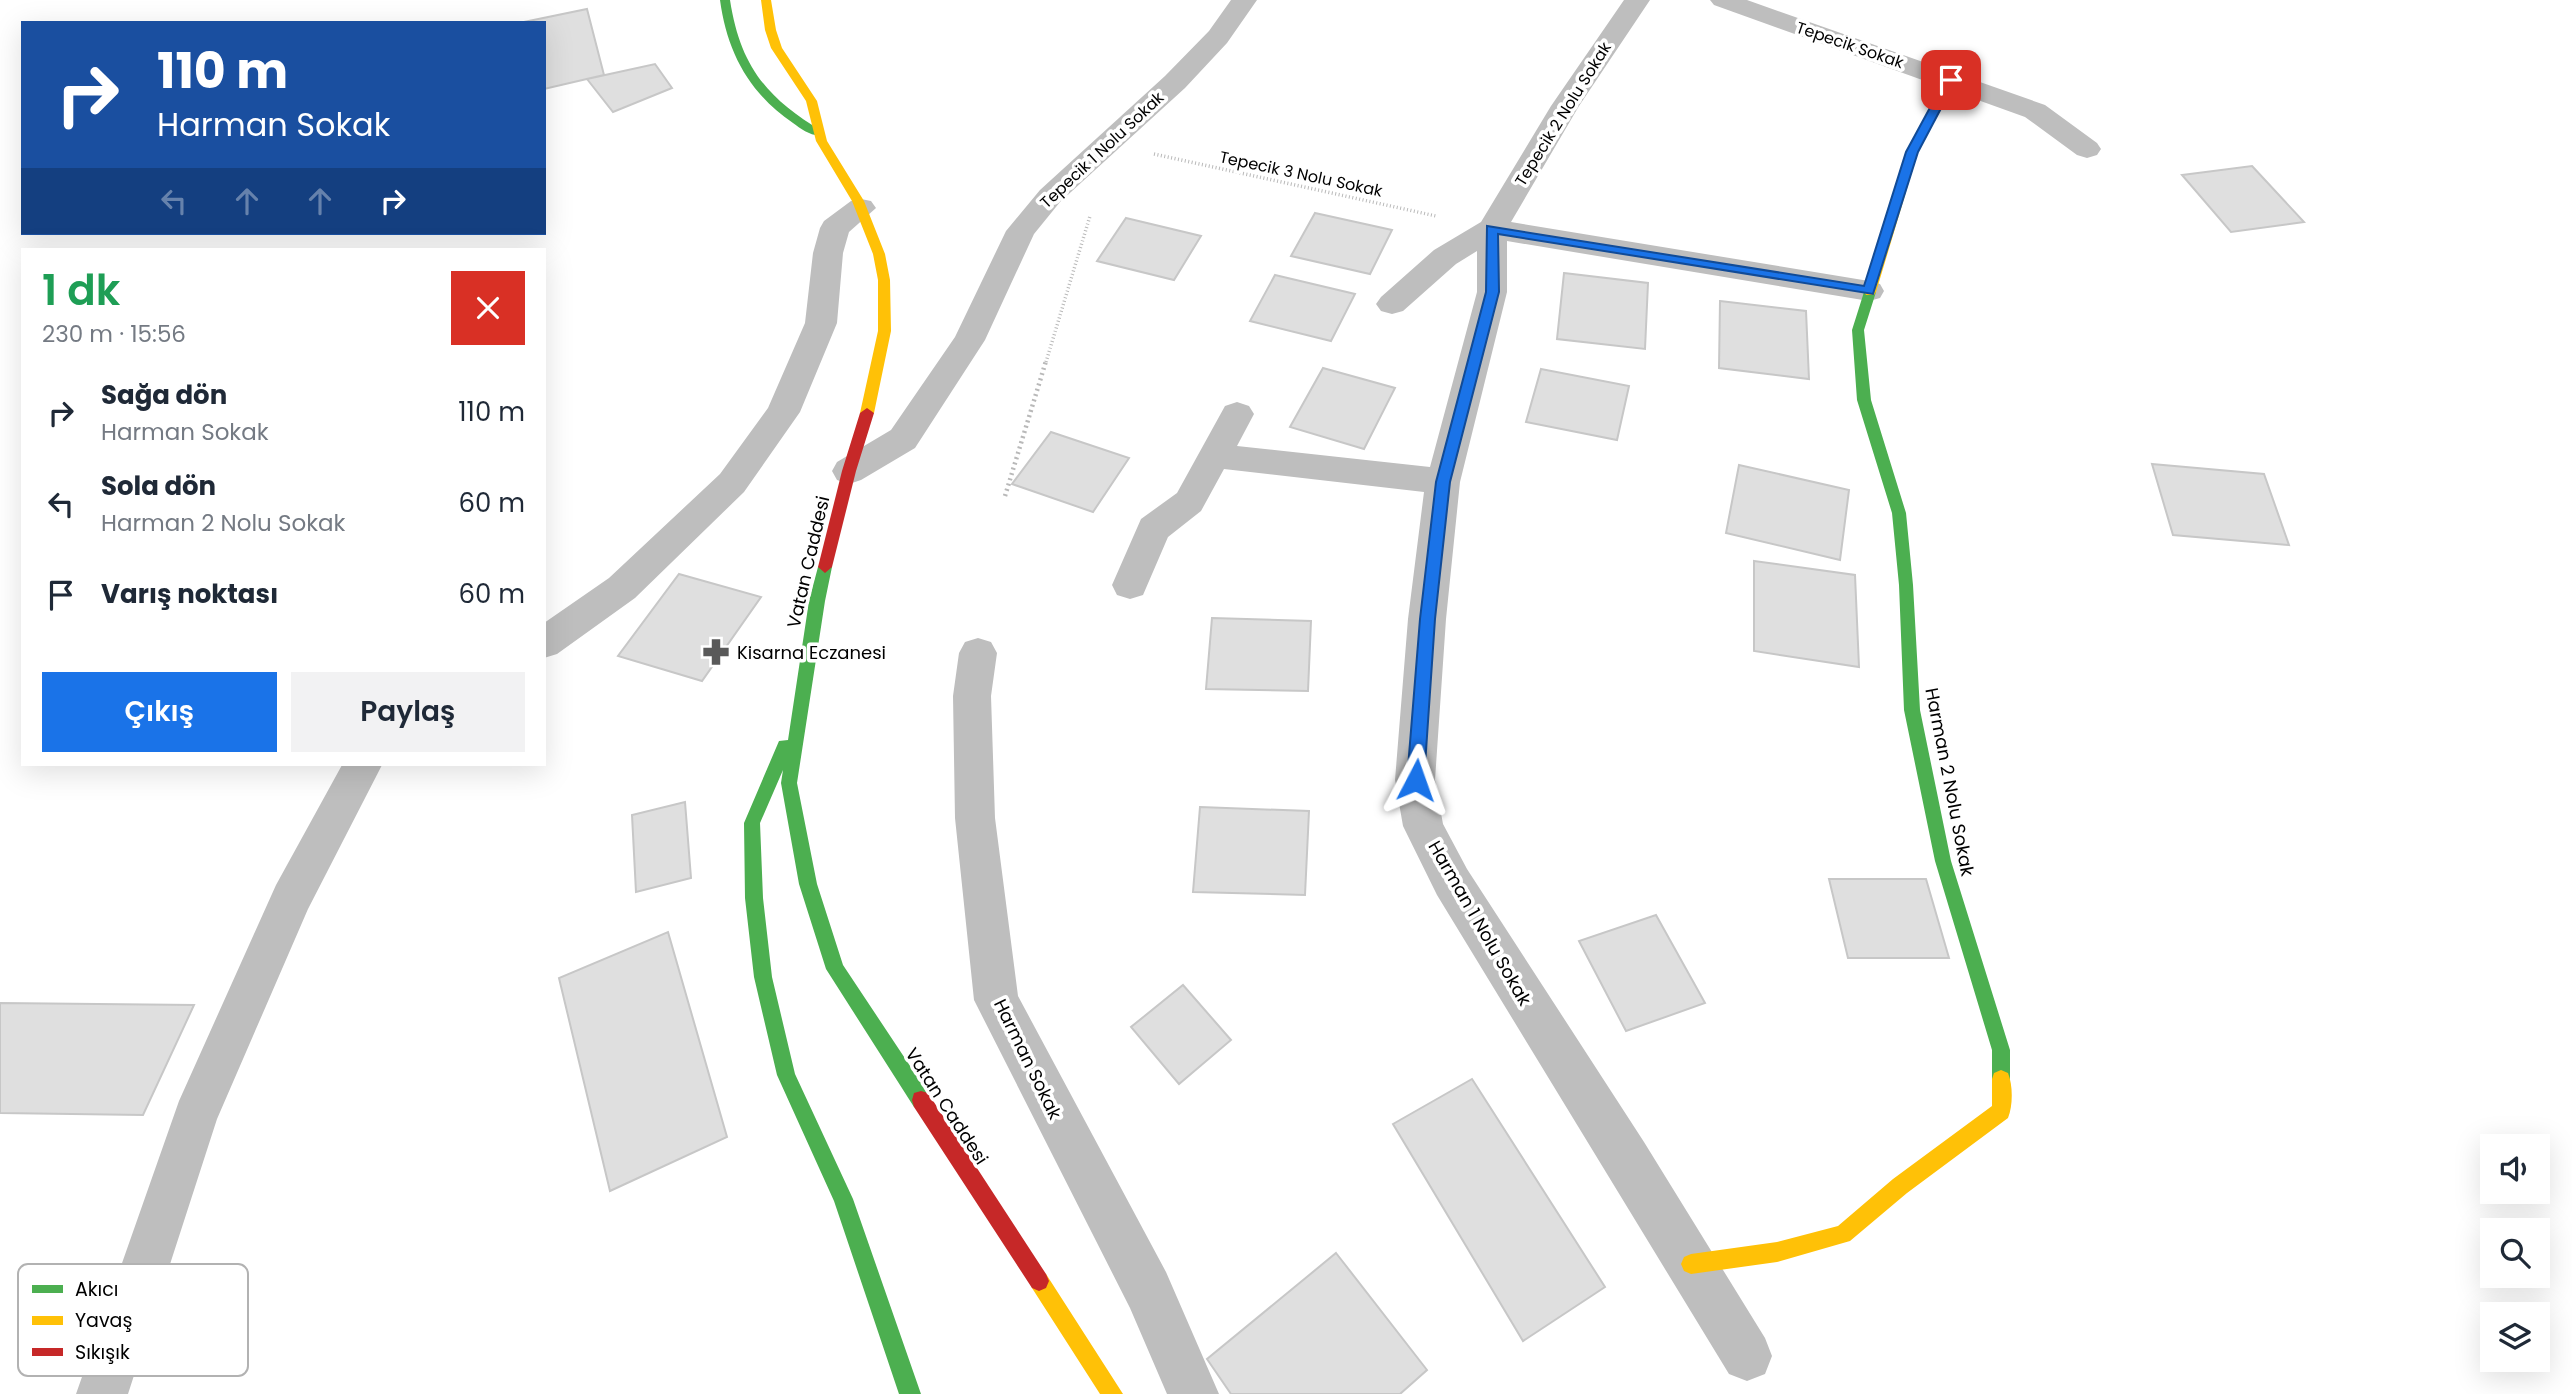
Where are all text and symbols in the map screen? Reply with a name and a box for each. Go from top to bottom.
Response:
street label: Tepecik Sokak [1793,16,1908,74]
text: 110 m [157,37,288,105]
street label: Tepecik 2 Nolu Sokak [1509,37,1617,190]
icon: right [42,49,133,140]
pin [1921,50,1981,110]
icon: arrive [1932,61,1970,99]
street label: Tepecik 1 Nolu Sokak [1035,86,1170,214]
text: Harman Sokak [157,102,390,147]
street label: Tepecik 3 Nolu Sokak [1217,145,1385,203]
icon: left [155,182,193,220]
icon: ahead [228,182,266,220]
icon: ahead [301,182,339,220]
icon: right [374,182,412,220]
text: 1 dk [42,261,120,320]
button: close [451,271,525,345]
text: 230 m · 15:56 [42,318,186,350]
text: Sağa dön [101,377,227,413]
icon: right [42,394,80,432]
text: 110 m [458,394,525,430]
text: Harman Sokak [101,416,269,448]
text: Sola dön [101,468,216,504]
icon: left [42,485,80,523]
text: 60 m [458,485,525,521]
street label: Vatan Caddesi [781,494,835,630]
text: Harman 2 Nolu Sokak [101,507,345,539]
icon: arrive [42,576,80,614]
text: Varış noktası [101,576,278,612]
text: 60 m [458,576,525,612]
pharmacy icon: Kisarna Eczanesi [701,637,731,667]
place label: Kisarna Eczanesi [737,640,886,665]
button: Çıkış [42,672,277,752]
button: Paylaş [291,672,525,752]
street label: Harman 2 Nolu Sokak [1919,686,1981,879]
position arrow [1379,743,1453,817]
street label: Harman 1 Nolu Sokak [1423,836,1538,1011]
street label: Harman Sokak [988,995,1068,1124]
street label: Vatan Caddesi [900,1043,994,1169]
map controls [2480,1134,2550,1372]
button: sound [2480,1134,2550,1204]
button: search [2480,1218,2550,1288]
legend [18,1264,248,1376]
text: Akıcı [75,1276,118,1303]
button: layers [2480,1302,2550,1372]
text: Yavaş [75,1307,132,1334]
text: Sıkışık [75,1339,130,1366]

